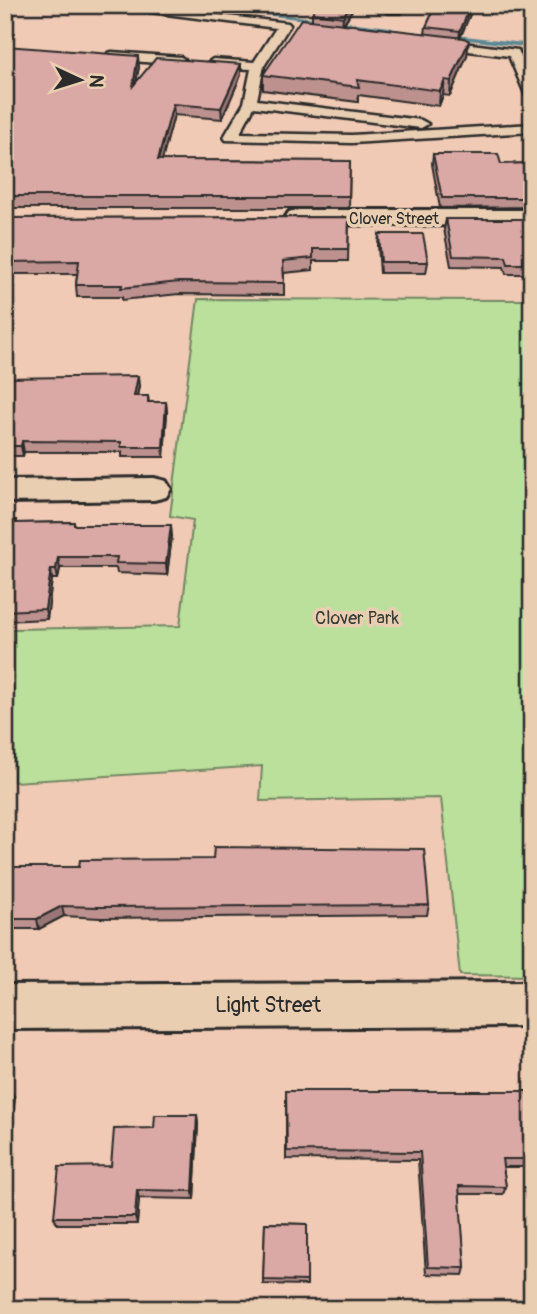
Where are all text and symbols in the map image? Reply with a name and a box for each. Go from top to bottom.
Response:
north arrow [46,46,116,116]
text: N [84,74,108,89]
street label: Clover Street [349,209,440,229]
park label: Clover Park [315,607,399,630]
street label: Light Street [215,992,322,1019]

